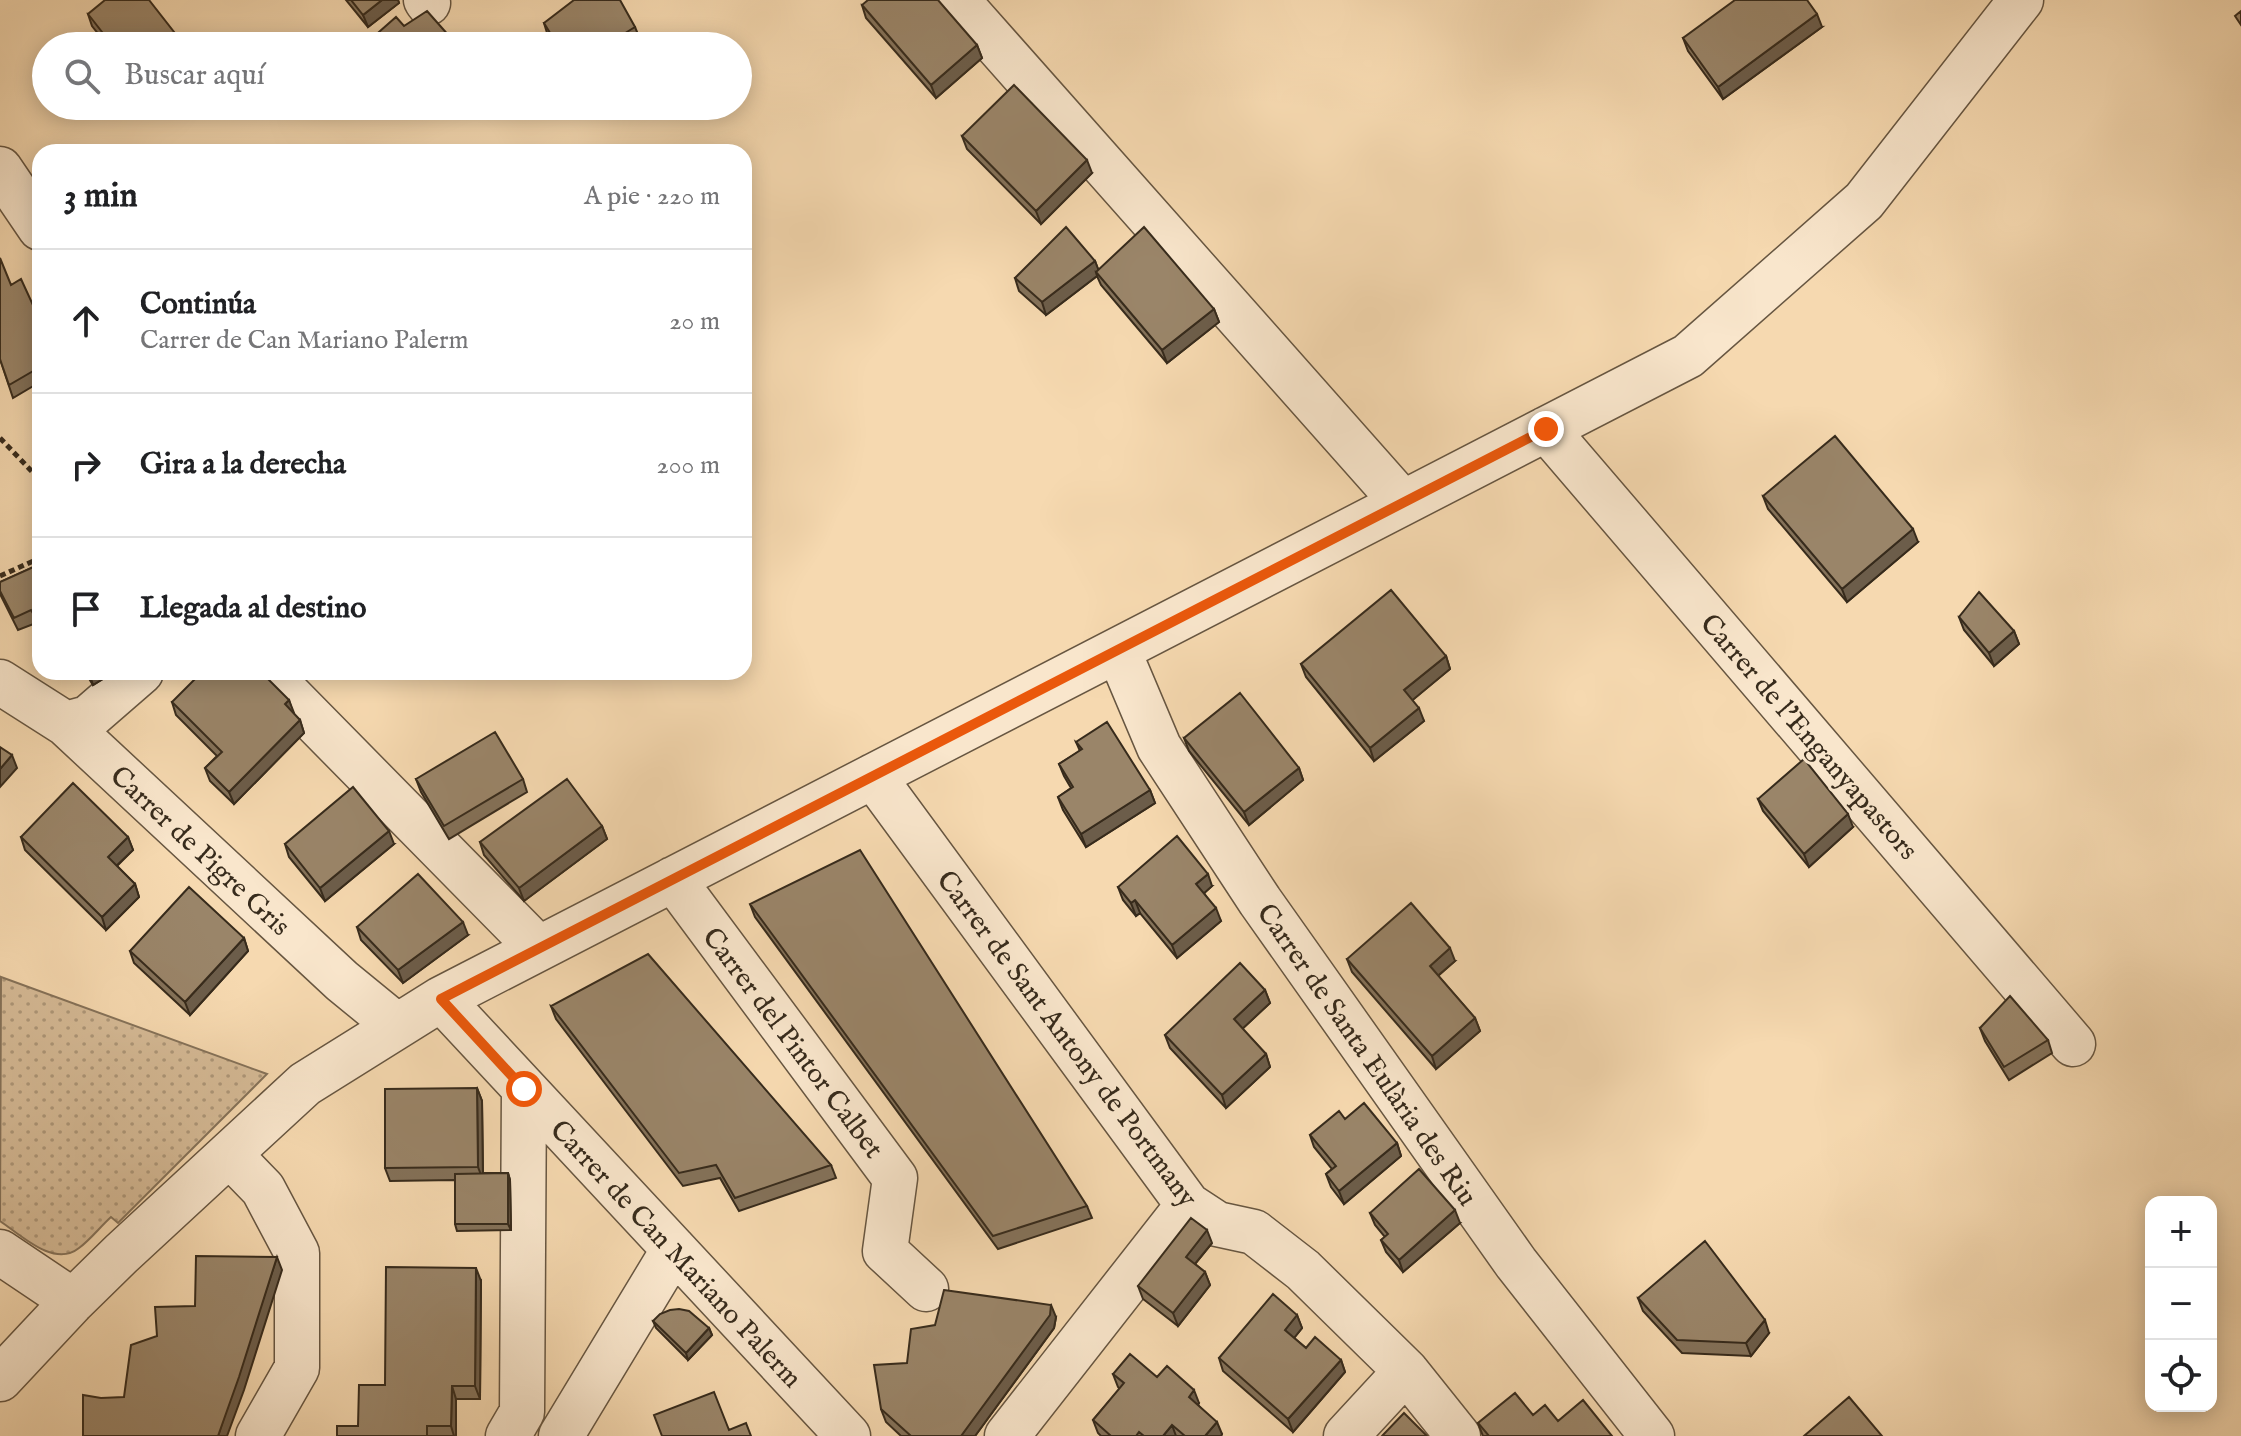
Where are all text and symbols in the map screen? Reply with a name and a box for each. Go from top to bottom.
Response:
search box [32,32,752,120]
icon: search [60,54,104,98]
text: Buscar aquí [124,57,265,95]
text: 3 min [64,175,138,218]
text: A pie · 220 m [584,180,720,213]
text: Continúa [140,286,256,324]
icon: ahead [64,299,108,343]
text: 20 m [669,305,720,338]
text: Carrer de Can Mariano Palerm [140,324,469,357]
route end [1528,411,1564,447]
icon: right [64,443,108,487]
text: Gira a la derecha [140,446,346,484]
text: 200 m [656,449,720,482]
icon: arrive [64,587,108,631]
text: Llegada al destino [140,590,366,628]
street label: Carrer de l'Enganyapastors [1692,607,1925,868]
street label: Carrer de Pigre Gris [102,759,297,944]
street label: Carrer de Sant Antony de Portmany [928,864,1204,1215]
street label: Carrer de Santa Eulària des Riu [1248,897,1484,1213]
street label: Carrer del Pintor Calbet [694,921,891,1166]
route start [506,1071,542,1107]
street label: Carrer de Can Mariano Palerm [542,1113,809,1396]
map controls [2145,1196,2217,1412]
button: + [2145,1196,2217,1268]
button: − [2145,1268,2217,1340]
button: locate [2145,1340,2217,1412]

